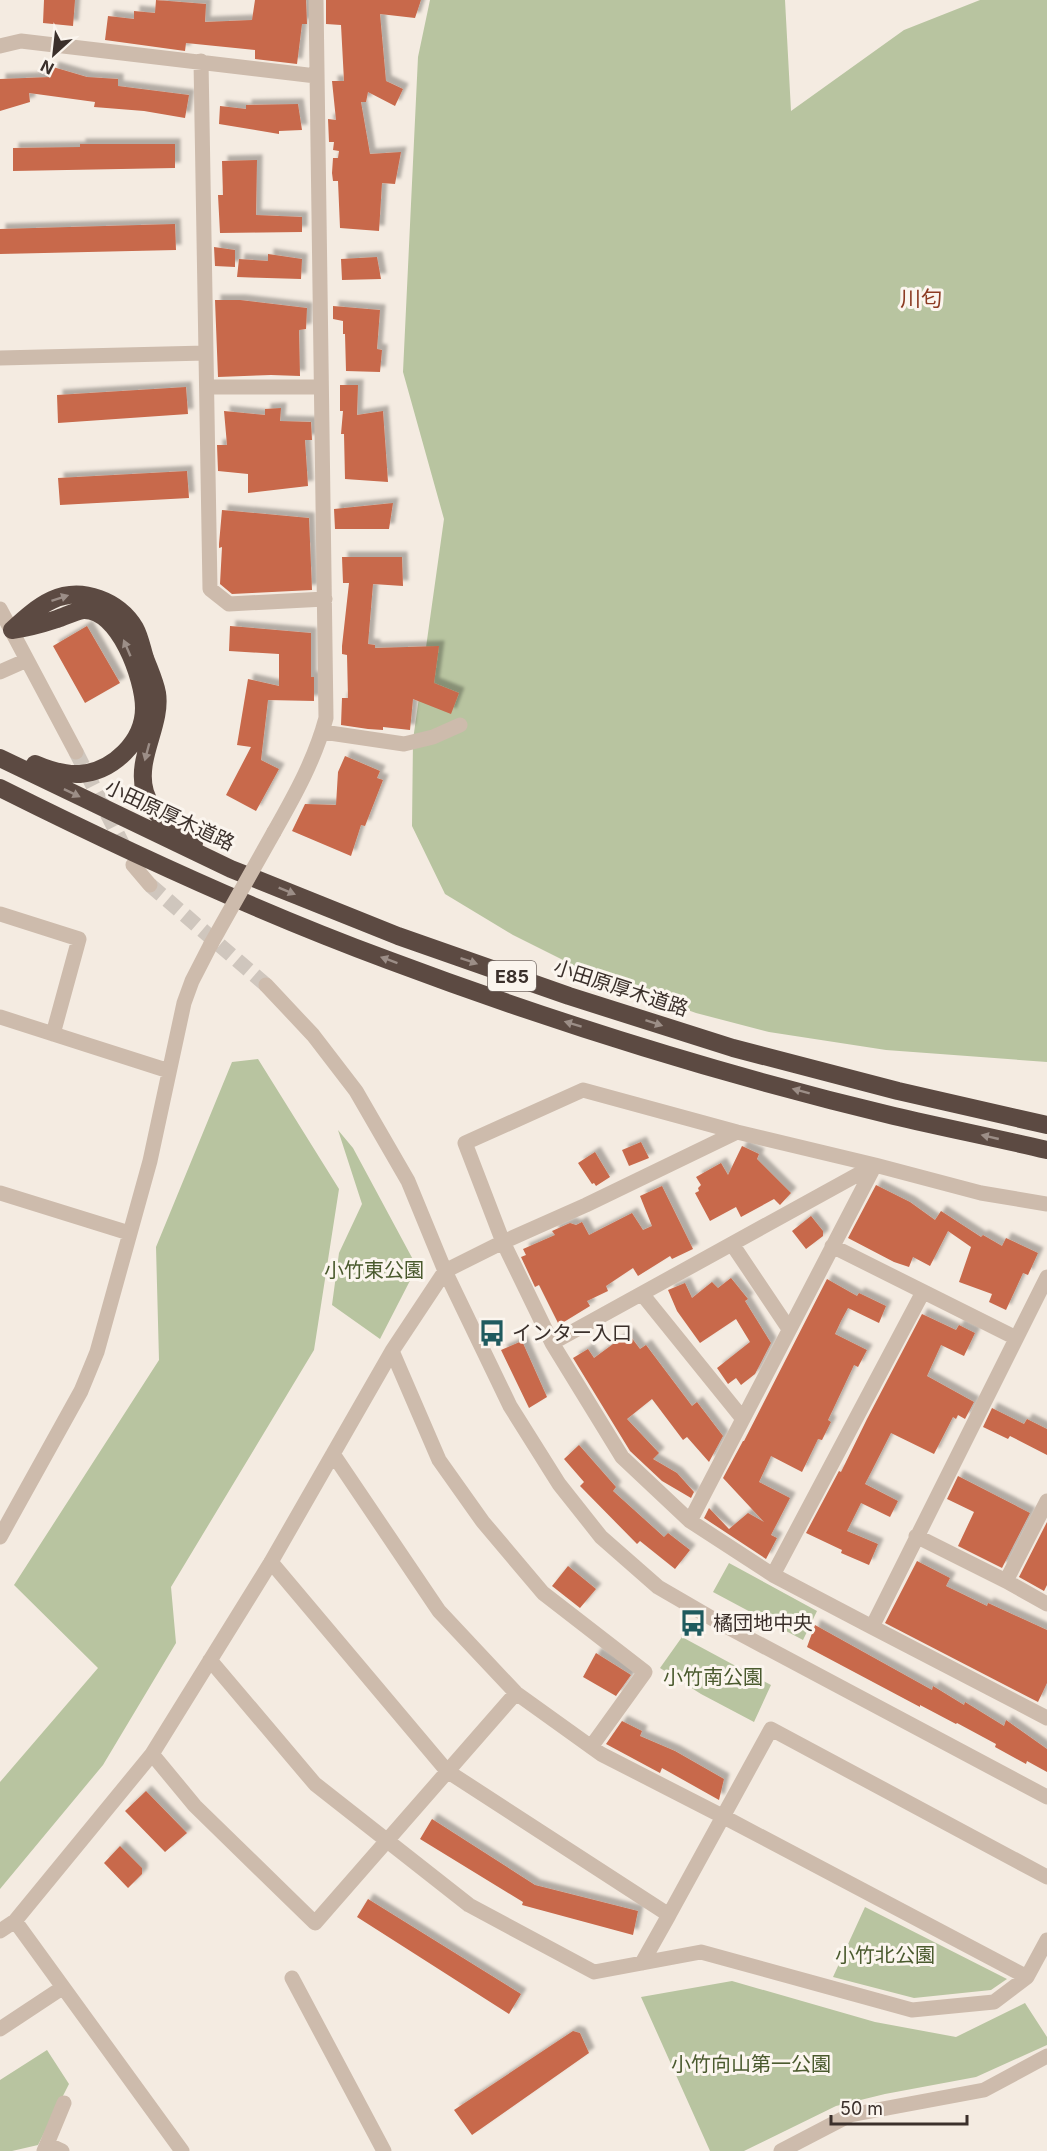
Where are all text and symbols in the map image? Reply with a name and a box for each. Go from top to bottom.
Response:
north arrow [24,24,84,84]
text: N [37,56,57,79]
district label: 川匂 [900,286,942,311]
one-way arrow [51,593,69,602]
one-way arrow [122,638,132,656]
one-way arrow [142,743,151,761]
street label: 小田原厚木道路 [101,775,239,855]
one-way arrow [63,788,80,797]
one-way arrow [278,887,296,896]
one-way arrow [380,955,398,965]
street label: 小田原厚木道路 [551,955,691,1021]
one-way arrow [460,956,478,966]
road number: E85 [488,961,536,991]
one-way arrow [645,1018,663,1028]
one-way arrow [564,1019,582,1028]
one-way arrow [791,1086,809,1095]
one-way arrow [980,1132,999,1141]
park label: 小竹東公園 [324,1258,424,1282]
bus stop icon: インター入口 [477,1318,507,1348]
place label: インター入口 [512,1321,632,1345]
bus stop icon: 橘団地中央 [678,1608,708,1638]
place label: 橘団地中央 [713,1611,813,1635]
park label: 小竹南公園 [663,1665,763,1689]
park label: 小竹北公園 [835,1943,935,1967]
park label: 小竹向山第一公園 [671,2052,831,2076]
scale bar [831,2088,968,2126]
text: 50 m [840,2098,883,2119]

